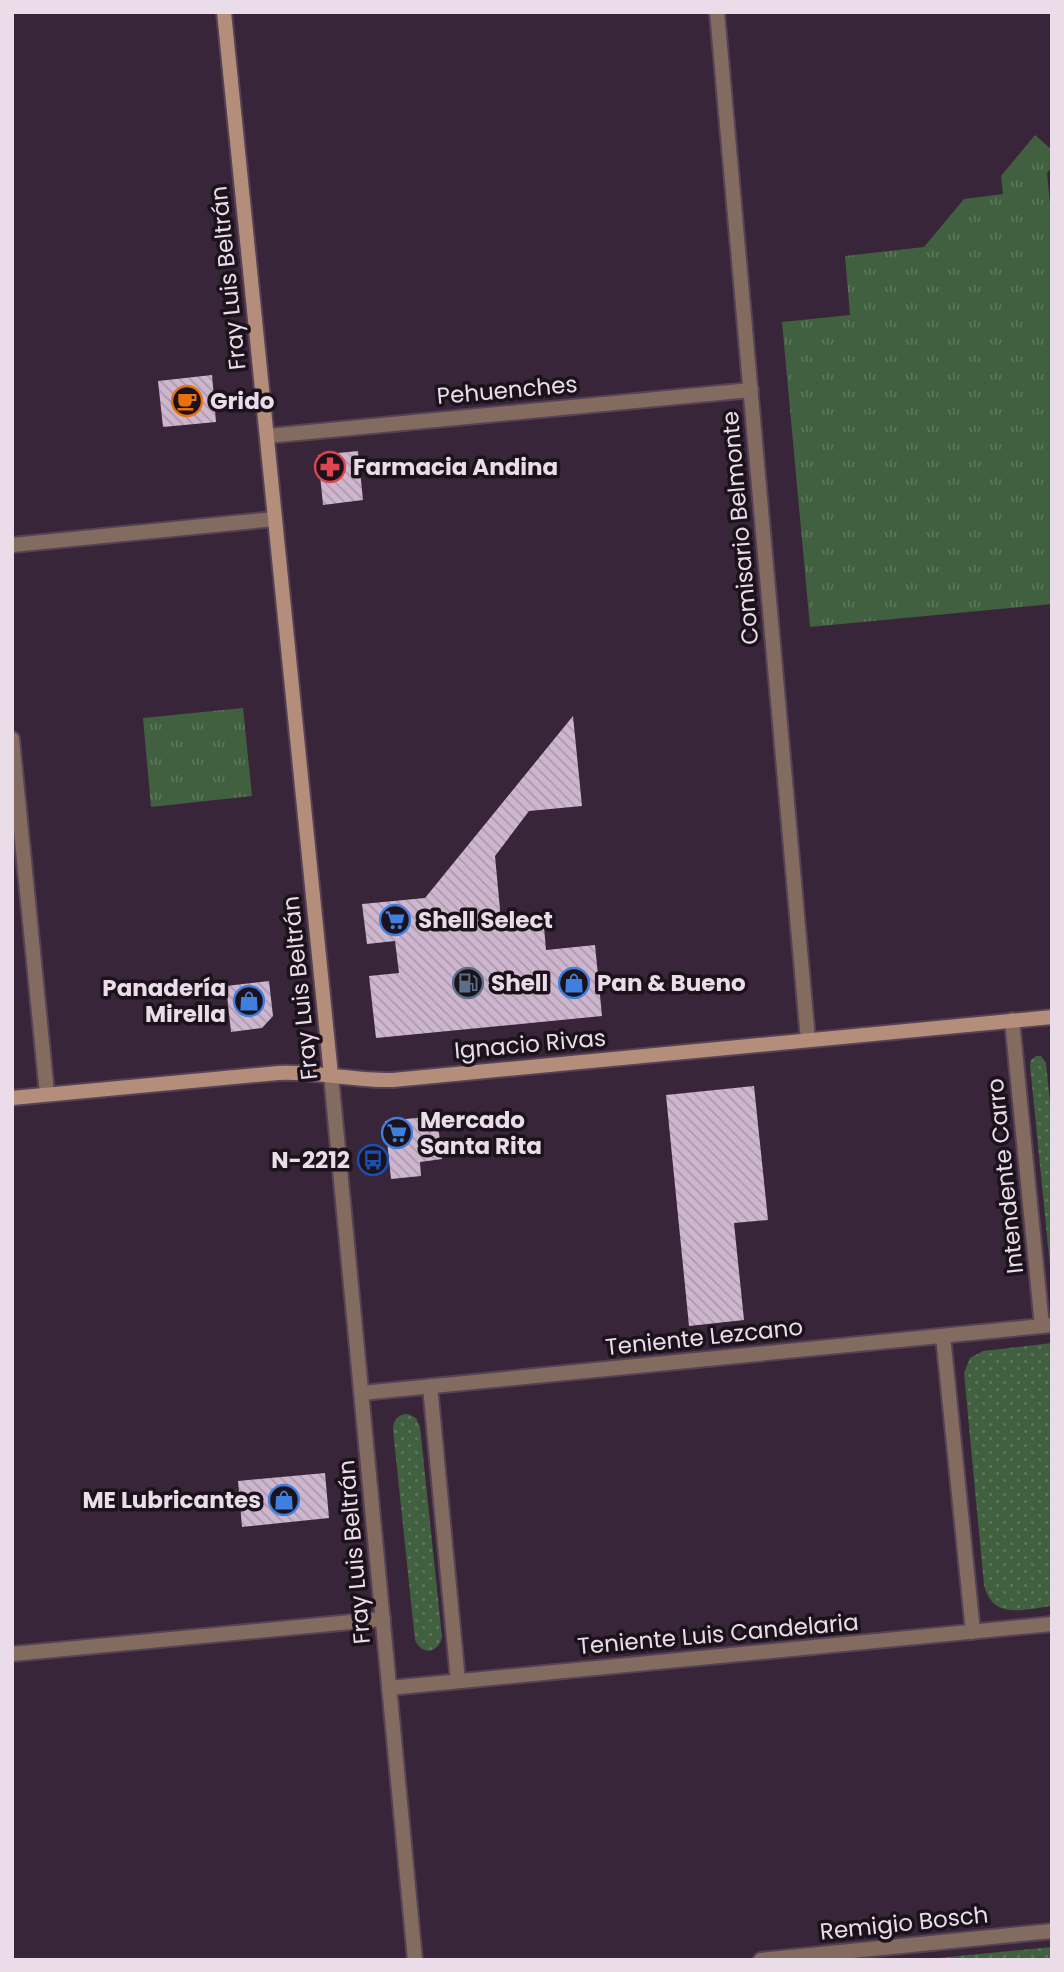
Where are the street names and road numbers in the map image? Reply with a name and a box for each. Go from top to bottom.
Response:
street label: Fray Luis Beltrán [202,185,254,371]
street label: Pehuenches [435,368,579,412]
street label: Comisario Belmonte [714,410,766,646]
street label: Fray Luis Beltrán [274,895,326,1081]
street label: Ignacio Rivas [453,1021,607,1067]
street label: Intendente Carro [979,1077,1031,1275]
street label: Teniente Lezcano [604,1311,804,1363]
street label: Fray Luis Beltrán [330,1459,378,1645]
street label: Teniente Luis Candelaria [576,1606,860,1662]
street label: Remigio Bosch [818,1898,990,1948]

